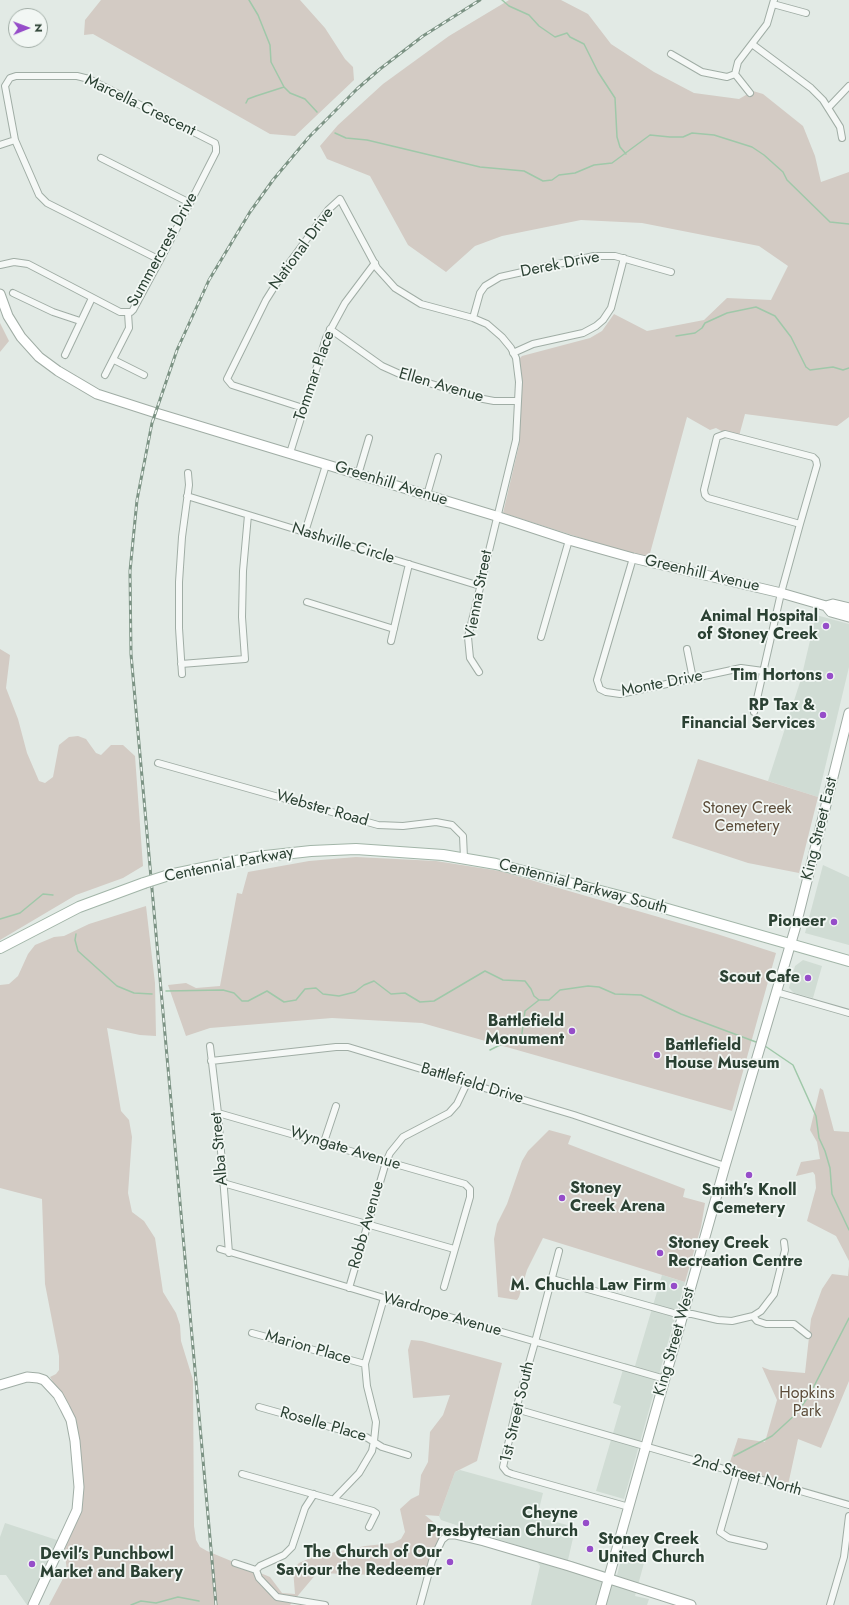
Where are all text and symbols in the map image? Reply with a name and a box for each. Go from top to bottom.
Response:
north arrow [8,8,48,48]
text: N [31,23,47,32]
street label: Marcella Crescent [82,71,198,141]
street label: Summercrest Drive [124,190,202,310]
street label: National Drive [266,204,338,294]
street label: Derek Drive [519,248,601,282]
street label: Tommar Place [291,329,339,423]
street label: Ellen Avenue [396,365,486,407]
street label: Greenhill Avenue [332,458,450,510]
street label: Nashville Circle [289,519,397,569]
street label: Vienna Street [461,549,497,641]
street label: Greenhill Avenue [643,551,761,597]
place label: Animal Hospital of Stoney Creek [697,607,818,645]
marker: Animal Hospital of Stoney Creek [821,621,831,631]
place label: Tim Hortons [731,666,822,686]
street label: Monte Drive [620,667,704,701]
marker: Tim Hortons [825,671,835,681]
place label: RP Tax & Financial Services [681,696,815,734]
marker: RP Tax & Financial Services [818,710,828,720]
street label: King Street East [798,776,842,882]
street label: Webster Road [274,787,370,831]
park label: Stoney Creek Cemetery [702,799,792,837]
street label: Centennial Parkway [163,843,295,887]
street label: Centennial Parkway South [496,855,670,919]
place label: Pioneer [768,912,826,932]
marker: Pioneer [829,917,839,927]
place label: Scout Cafe [719,968,800,988]
marker: Scout Cafe [803,973,813,983]
place label: Battlefield Monument [485,1012,564,1050]
marker: Battlefield Monument [567,1026,577,1036]
place label: Battlefield House Museum [665,1036,780,1074]
marker: Battlefield House Museum [652,1050,662,1060]
street label: Battlefield Drive [418,1059,526,1109]
street label: Alba Street [207,1111,233,1187]
street label: Wyngate Avenue [287,1123,403,1175]
marker: Smith's Knoll Cemetery [744,1170,754,1180]
street label: Robb Avenue [345,1179,389,1271]
place label: Stoney Creek Arena [570,1179,665,1217]
place label: Smith's Knoll Cemetery [701,1181,797,1219]
marker: Stoney Creek Arena [557,1193,567,1203]
place label: Stoney Creek Recreation Centre [668,1234,803,1272]
marker: Stoney Creek Recreation Centre [655,1248,665,1258]
place label: M. Chuchla Law Firm [511,1276,666,1296]
marker: M. Chuchla Law Firm [669,1281,679,1291]
street label: King Street West [650,1286,700,1398]
street label: Wardrope Avenue [380,1289,504,1341]
street label: Marion Place [263,1327,353,1369]
street label: 1st Street South [497,1359,539,1465]
park label: Hopkins Park [779,1384,835,1422]
street label: Roselle Place [278,1404,368,1446]
street label: 2nd Street North [690,1451,804,1501]
place label: Cheyne Presbyterian Church [427,1504,578,1542]
marker: Cheyne Presbyterian Church [581,1518,591,1528]
place label: Stoney Creek United Church [598,1530,705,1568]
place label: The Church of Our Saviour the Redeemer [276,1543,442,1581]
marker: Stoney Creek United Church [585,1544,595,1554]
place label: Devil's Punchbowl Market and Bakery [40,1545,183,1583]
marker: The Church of Our Saviour the Redeemer [445,1557,455,1567]
marker: Devil's Punchbowl Market and Bakery [27,1559,37,1569]

